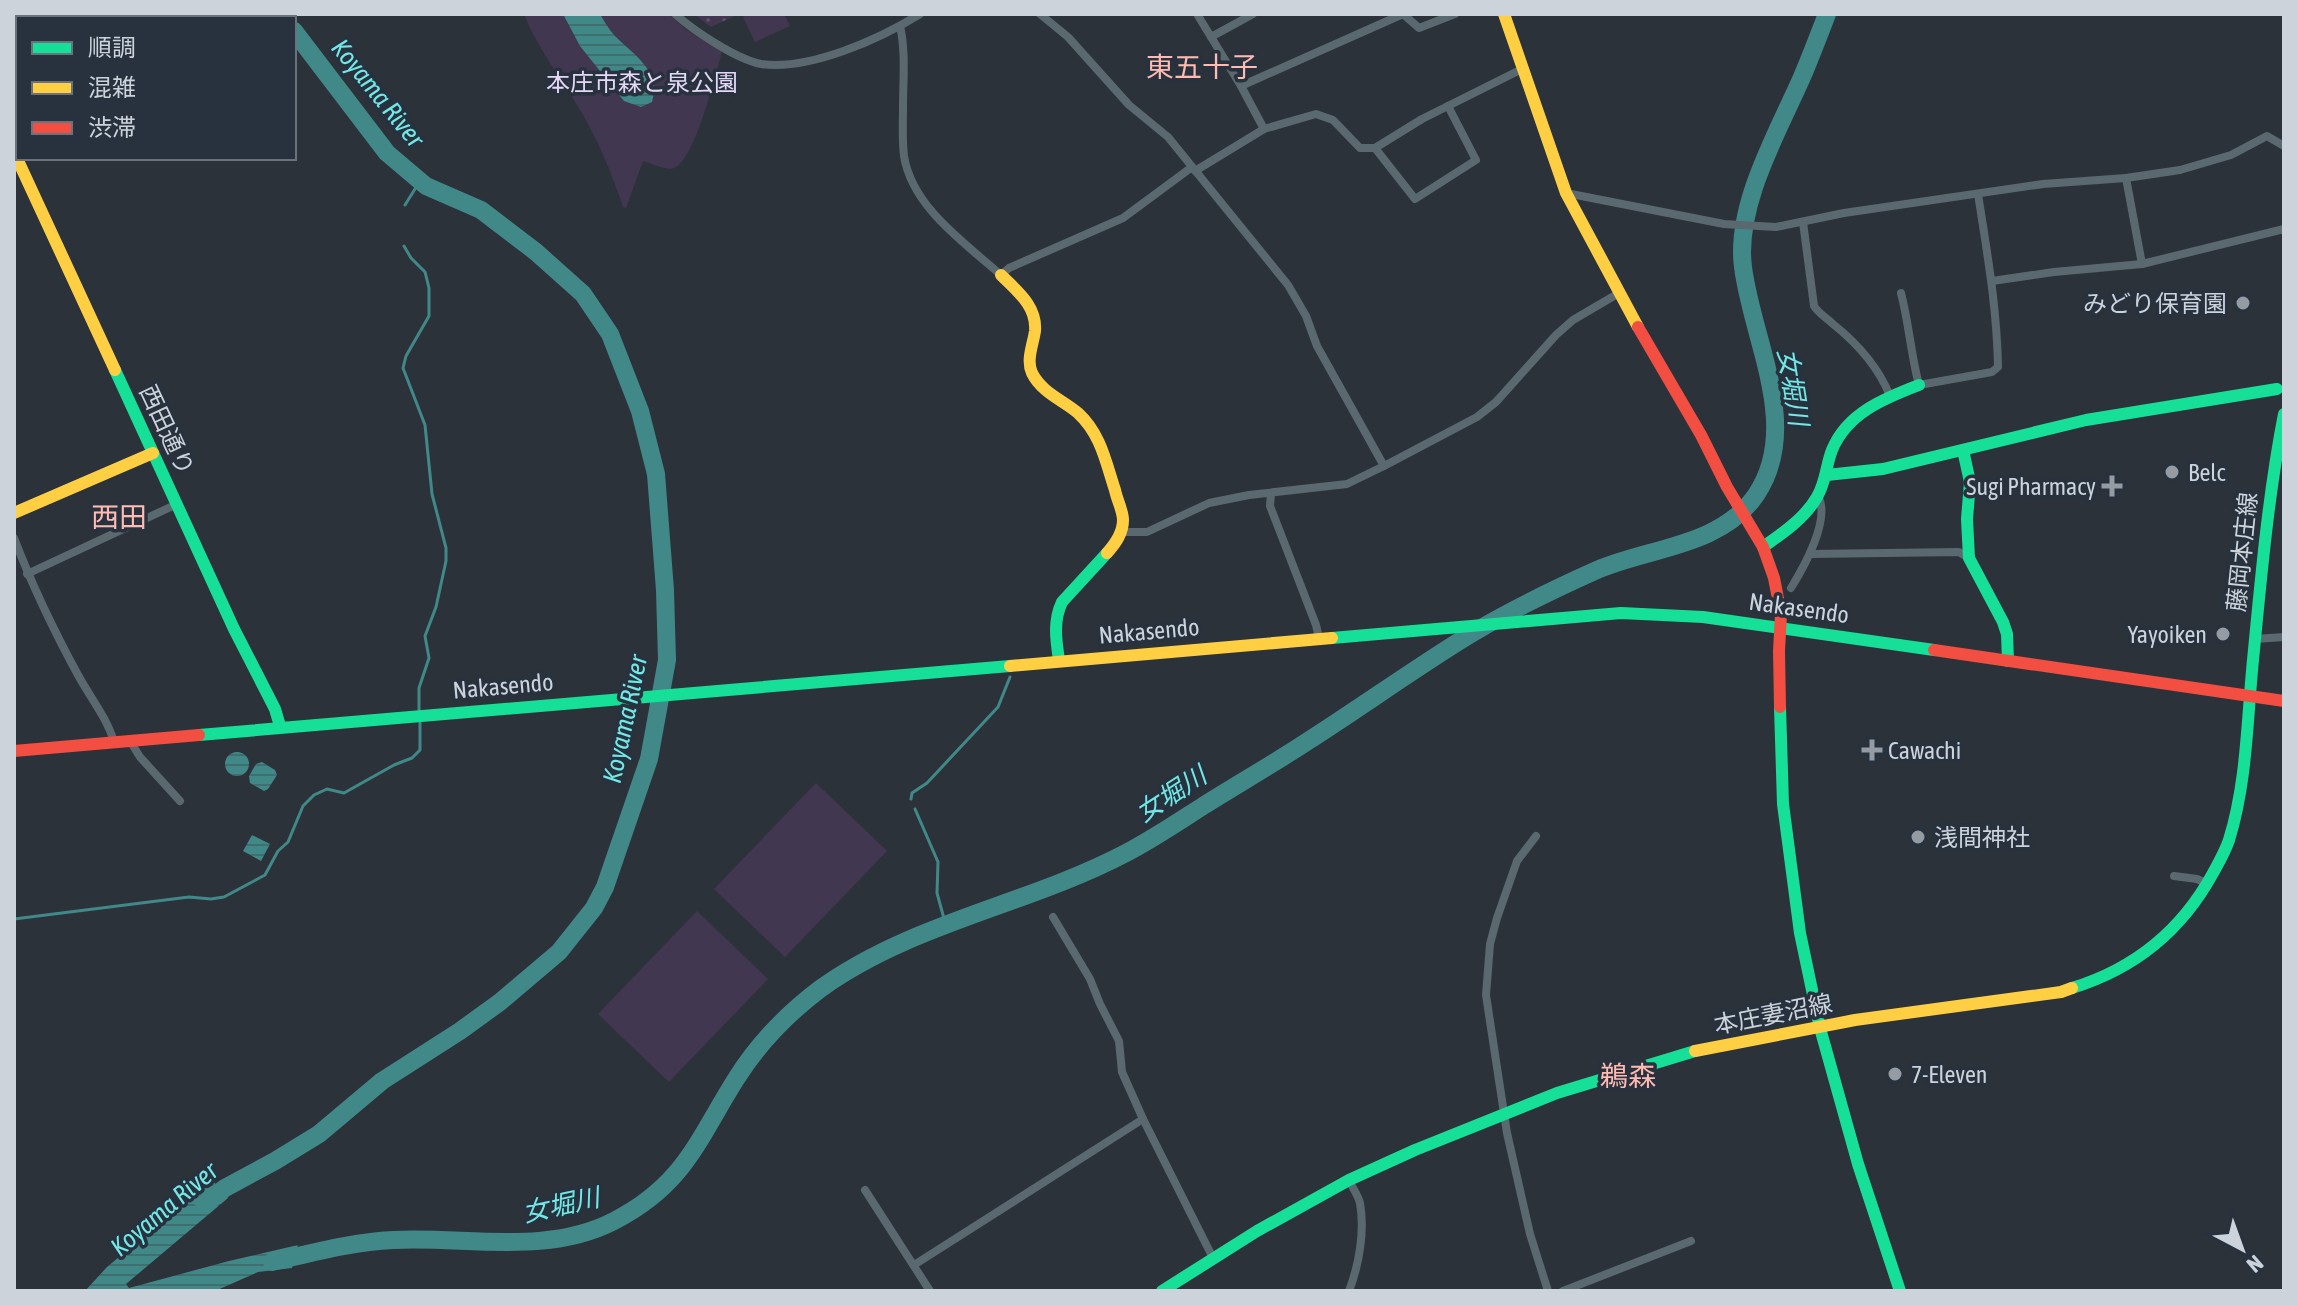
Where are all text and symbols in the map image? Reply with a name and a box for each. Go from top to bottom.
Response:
legend [16,16,296,160]
water label: Koyama River [325,33,431,154]
text: 順調 [88,34,136,61]
district label: 東五十子 [1146,51,1258,83]
park label: 本庄市森と泉公園 [546,69,738,96]
text: 混雑 [88,74,136,101]
text: 渋滞 [88,114,136,141]
place label: みどり保育園 [2083,290,2227,317]
marker: みどり保育園 [2234,294,2252,312]
water label: 女堀川 [1772,346,1814,431]
street label: 西田通り [134,381,200,479]
place label: Belc [2188,459,2225,486]
marker: Belc [2163,463,2181,481]
place label: Sugi Pharmacy [1966,473,2096,500]
marker: Sugi Pharmacy [2103,477,2121,495]
street label: 藤岡本庄線 [2222,491,2262,613]
district label: 西田 [91,501,147,533]
street label: Nakasendo [1747,588,1851,628]
street label: Nakasendo [1098,613,1200,649]
place label: Yayoiken [2128,621,2207,648]
marker: Yayoiken [2214,625,2232,643]
water label: Koyama River [597,651,653,786]
street label: Nakasendo [452,668,554,704]
place label: Cawachi [1888,737,1961,764]
marker: Cawachi [1863,741,1881,759]
water label: 女堀川 [1130,759,1214,828]
place label: 浅間神社 [1934,824,2030,851]
marker: 浅間神社 [1909,828,1927,846]
street label: 本庄妻沼線 [1712,989,1834,1039]
district label: 鵜森 [1600,1060,1656,1092]
place label: 7-Eleven [1911,1061,1987,1088]
marker: 7-Eleven [1886,1065,1904,1083]
water label: Koyama River [105,1155,224,1262]
water label: 女堀川 [520,1182,605,1228]
north arrow [2202,1209,2282,1289]
text: N [2242,1250,2269,1278]

